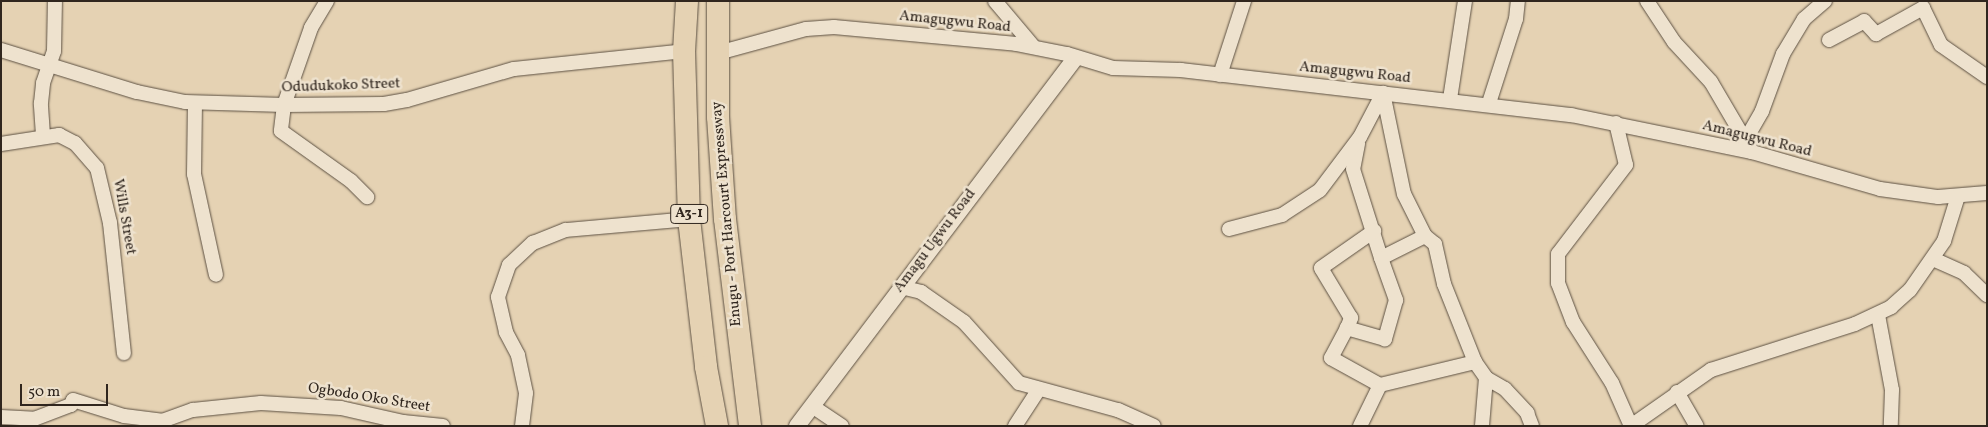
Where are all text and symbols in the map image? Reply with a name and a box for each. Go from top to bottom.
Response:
street label: Amagugwu Road [898,7,1012,37]
street label: Amagugwu Road [1298,58,1412,88]
street label: Odudukoko Street [281,75,401,97]
street label: Enugu - Port Harcourt Expressway [708,100,746,328]
street label: Amagugwu Road [1700,117,1814,161]
street label: Wills Street [108,178,140,256]
street label: Amagu Ugwu Road [890,186,980,296]
road number: A3-1 [669,202,709,225]
scale bar [22,374,110,406]
street label: Ogbodo Oko Street [307,379,431,417]
text: 50 m [28,382,60,403]

